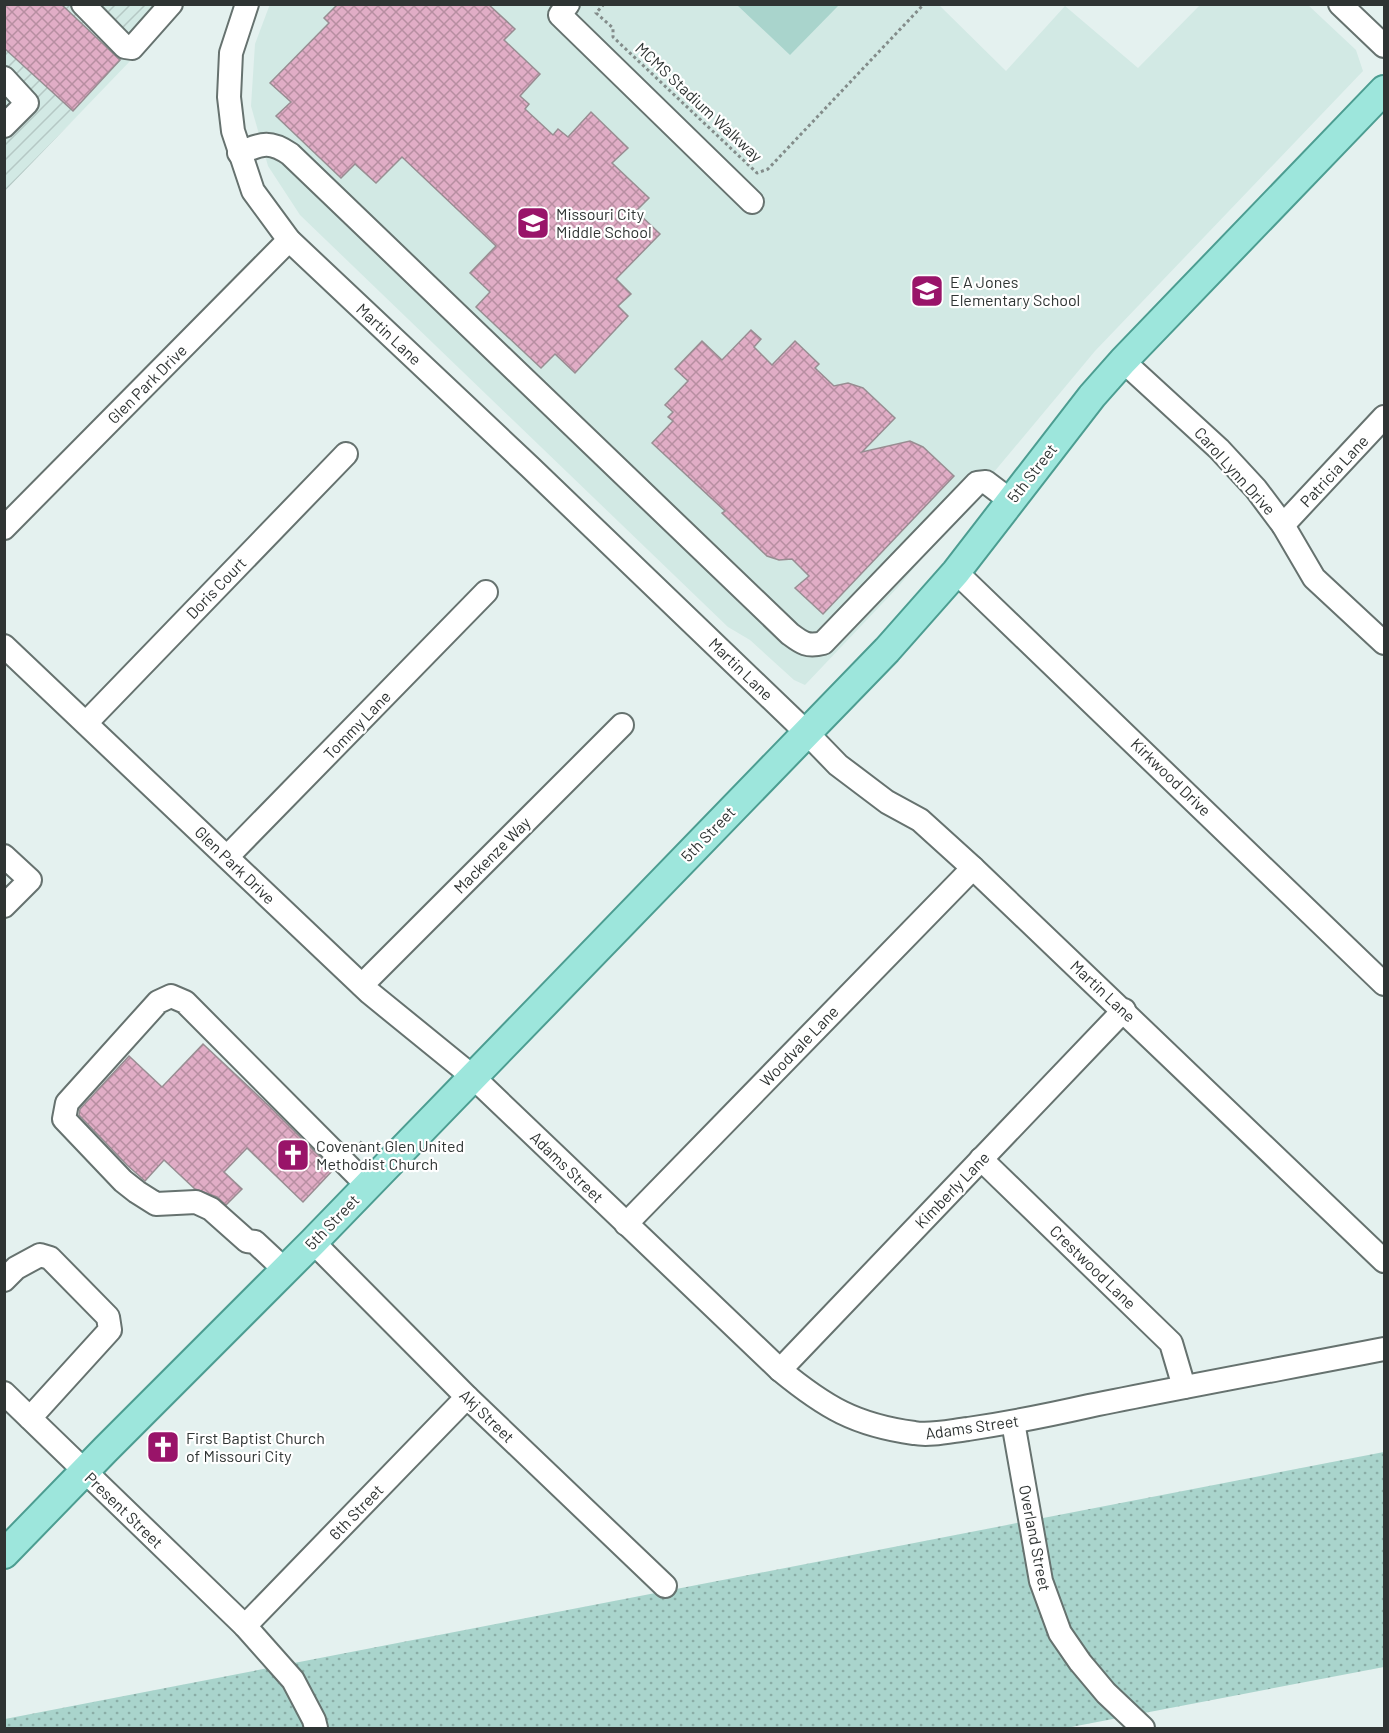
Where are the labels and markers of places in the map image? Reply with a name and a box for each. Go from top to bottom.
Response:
place label: Missouri City Middle School [556,204,652,241]
school or university icon: Missouri City Middle School [515,205,551,241]
place label: E A Jones Elementary School [950,272,1080,309]
school or university icon: E A Jones Elementary School [909,273,945,309]
place label: Covenant Glen United Methodist Church [316,1136,464,1173]
church icon: Covenant Glen United Methodist Church [275,1137,311,1173]
place label: First Baptist Church of Missouri City [186,1428,325,1465]
church icon: First Baptist Church of Missouri City [145,1429,181,1465]

